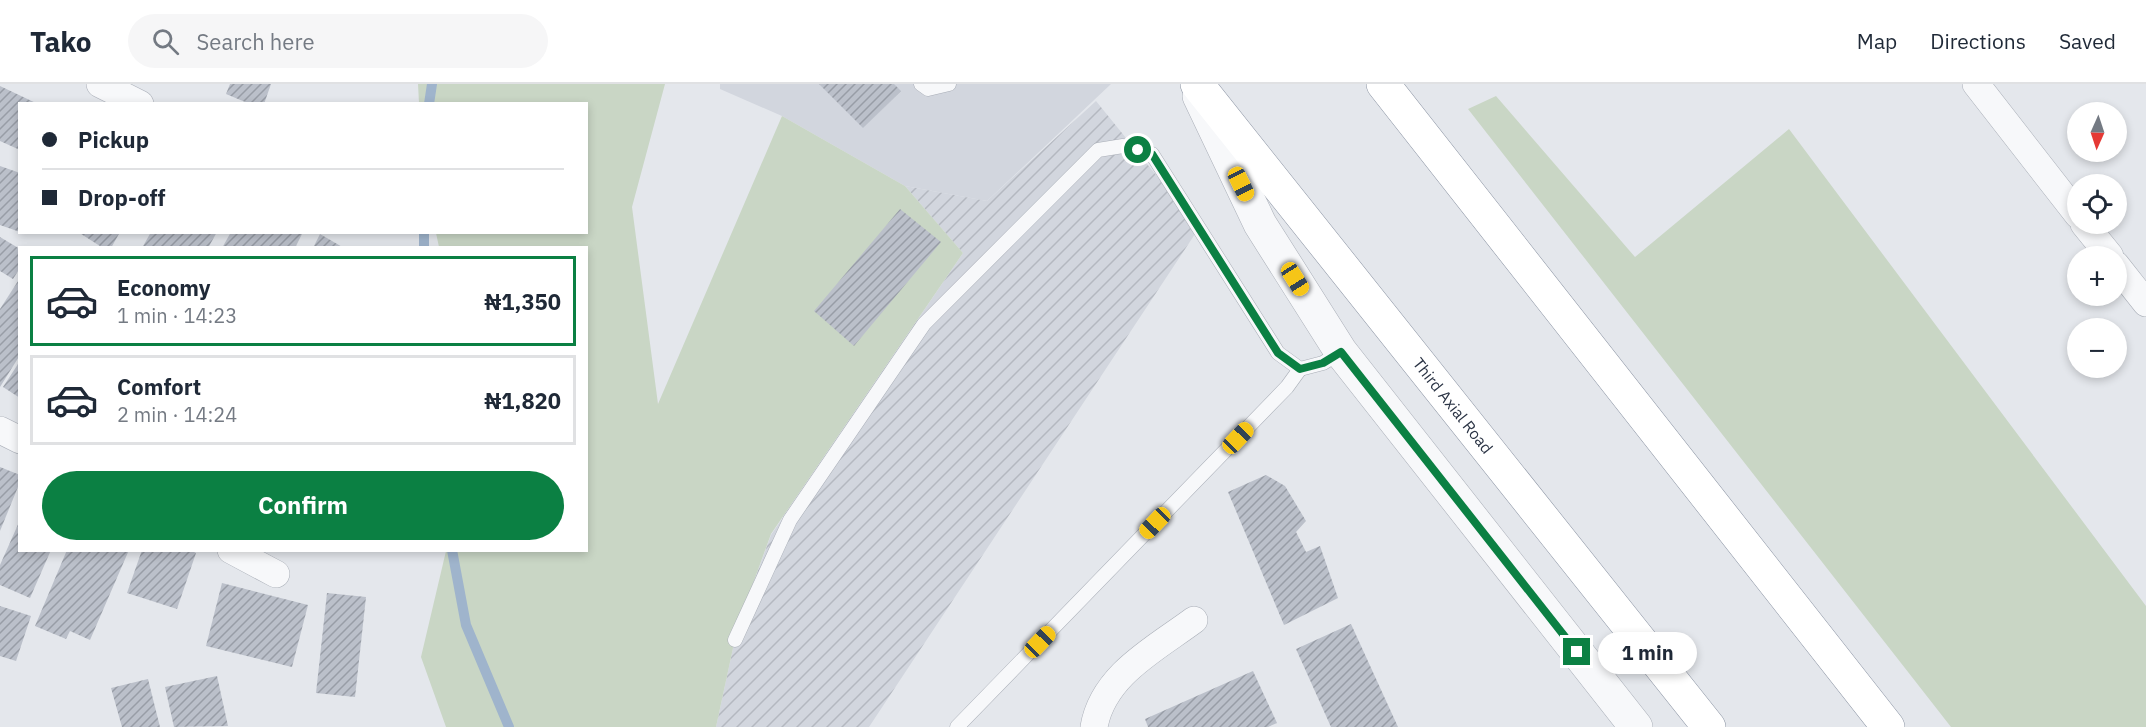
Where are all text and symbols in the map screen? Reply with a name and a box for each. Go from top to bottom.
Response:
search box [128,14,548,68]
text: Tako [30,23,92,60]
icon: search [149,25,182,58]
text: Search here [197,27,314,56]
text: Map [1857,27,1897,55]
text: Directions [1930,27,2026,55]
text: Saved [2059,27,2116,55]
north arrow [2067,102,2127,162]
map controls [2067,102,2127,378]
text: Pickup [78,125,149,154]
route start [1124,136,1151,163]
car [1225,164,1257,204]
button: locate [2067,174,2127,234]
text: Drop-off [78,183,165,212]
button: + [2067,246,2127,306]
car [1278,259,1312,299]
text: Economy [117,273,211,302]
icon: car [45,274,99,328]
text: ₦1,350 [484,287,561,316]
text: 1 min · 14:23 [117,302,237,329]
button: − [2067,318,2127,378]
street label: Third Axial Road [1409,354,1497,458]
text: Comfort [117,372,201,401]
icon: car [45,373,99,427]
text: ₦1,820 [484,386,561,415]
text: 2 min · 14:24 [117,401,237,428]
car [1219,419,1257,457]
button: Confirm [42,471,564,540]
car [1136,504,1174,542]
car [1021,623,1059,661]
callout: 1 min [1598,631,1697,673]
route end [1563,638,1590,665]
text: 1 min [1621,639,1674,666]

